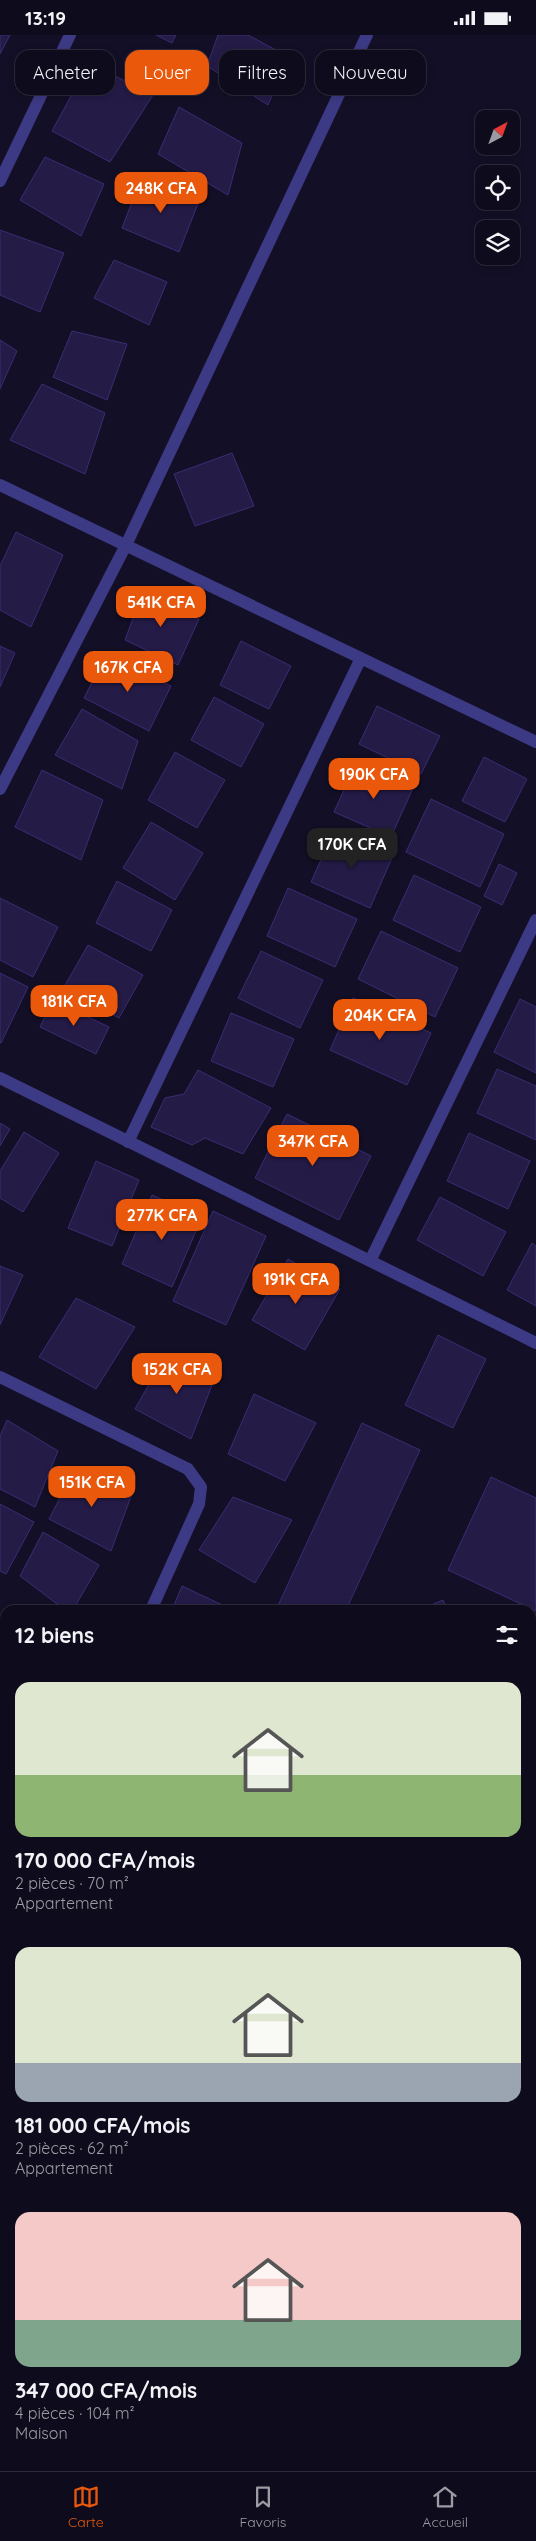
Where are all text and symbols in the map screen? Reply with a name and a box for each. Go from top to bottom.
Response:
text: 13:19 [25,6,66,30]
chip: Acheter [15,50,115,95]
chip: Louer [125,50,209,95]
chip: Filtres [219,50,305,95]
chip: Nouveau [315,50,426,95]
north arrow [475,110,520,155]
map controls [475,110,520,265]
button: locate [475,165,520,210]
pin: 248K CFA [109,171,213,214]
text: 248K CFA [126,178,196,198]
button: layers [475,220,520,265]
pin: 541K CFA [109,585,213,628]
text: 541K CFA [127,592,195,612]
pin: 167K CFA [76,651,180,693]
text: 167K CFA [94,657,162,677]
pin: 190K CFA [322,757,426,800]
text: 190K CFA [340,764,408,784]
pin: 170K CFA [300,827,404,870]
text: 170K CFA [318,834,386,854]
pin: 181K CFA [22,985,126,1027]
text: 181K CFA [42,991,106,1011]
pin: 204K CFA [328,999,432,1041]
text: 204K CFA [344,1005,416,1025]
pin: 347K CFA [261,1125,365,1167]
text: 347K CFA [278,1131,348,1151]
pin: 277K CFA [110,1199,214,1241]
text: 277K CFA [127,1205,197,1225]
pin: 191K CFA [244,1263,348,1305]
text: 191K CFA [263,1269,329,1289]
pin: 152K CFA [125,1353,229,1395]
text: 152K CFA [143,1359,211,1379]
pin: 151K CFA [40,1465,144,1508]
text: 151K CFA [59,1472,125,1492]
icon: filters [493,1621,521,1649]
text: 12 biens [15,1622,94,1648]
icon: home [223,1715,313,1805]
text: 170 000 CFA/mois [15,1847,195,1873]
text: 2 pièces · 70 m² [15,1873,129,1893]
text: Appartement [15,1893,113,1913]
icon: home [223,1980,313,2070]
text: 181 000 CFA/mois [15,2112,190,2138]
text: 2 pièces · 62 m² [15,2138,129,2158]
text: Appartement [15,2158,113,2178]
icon: home [223,2245,313,2335]
text: 347 000 CFA/mois [15,2377,197,2403]
text: 4 pièces · 104 m² [15,2403,135,2423]
text: Maison [15,2423,68,2443]
tab: Carte [68,2483,104,2531]
tab: Favoris [240,2483,286,2531]
tab: Accueil [422,2483,468,2531]

